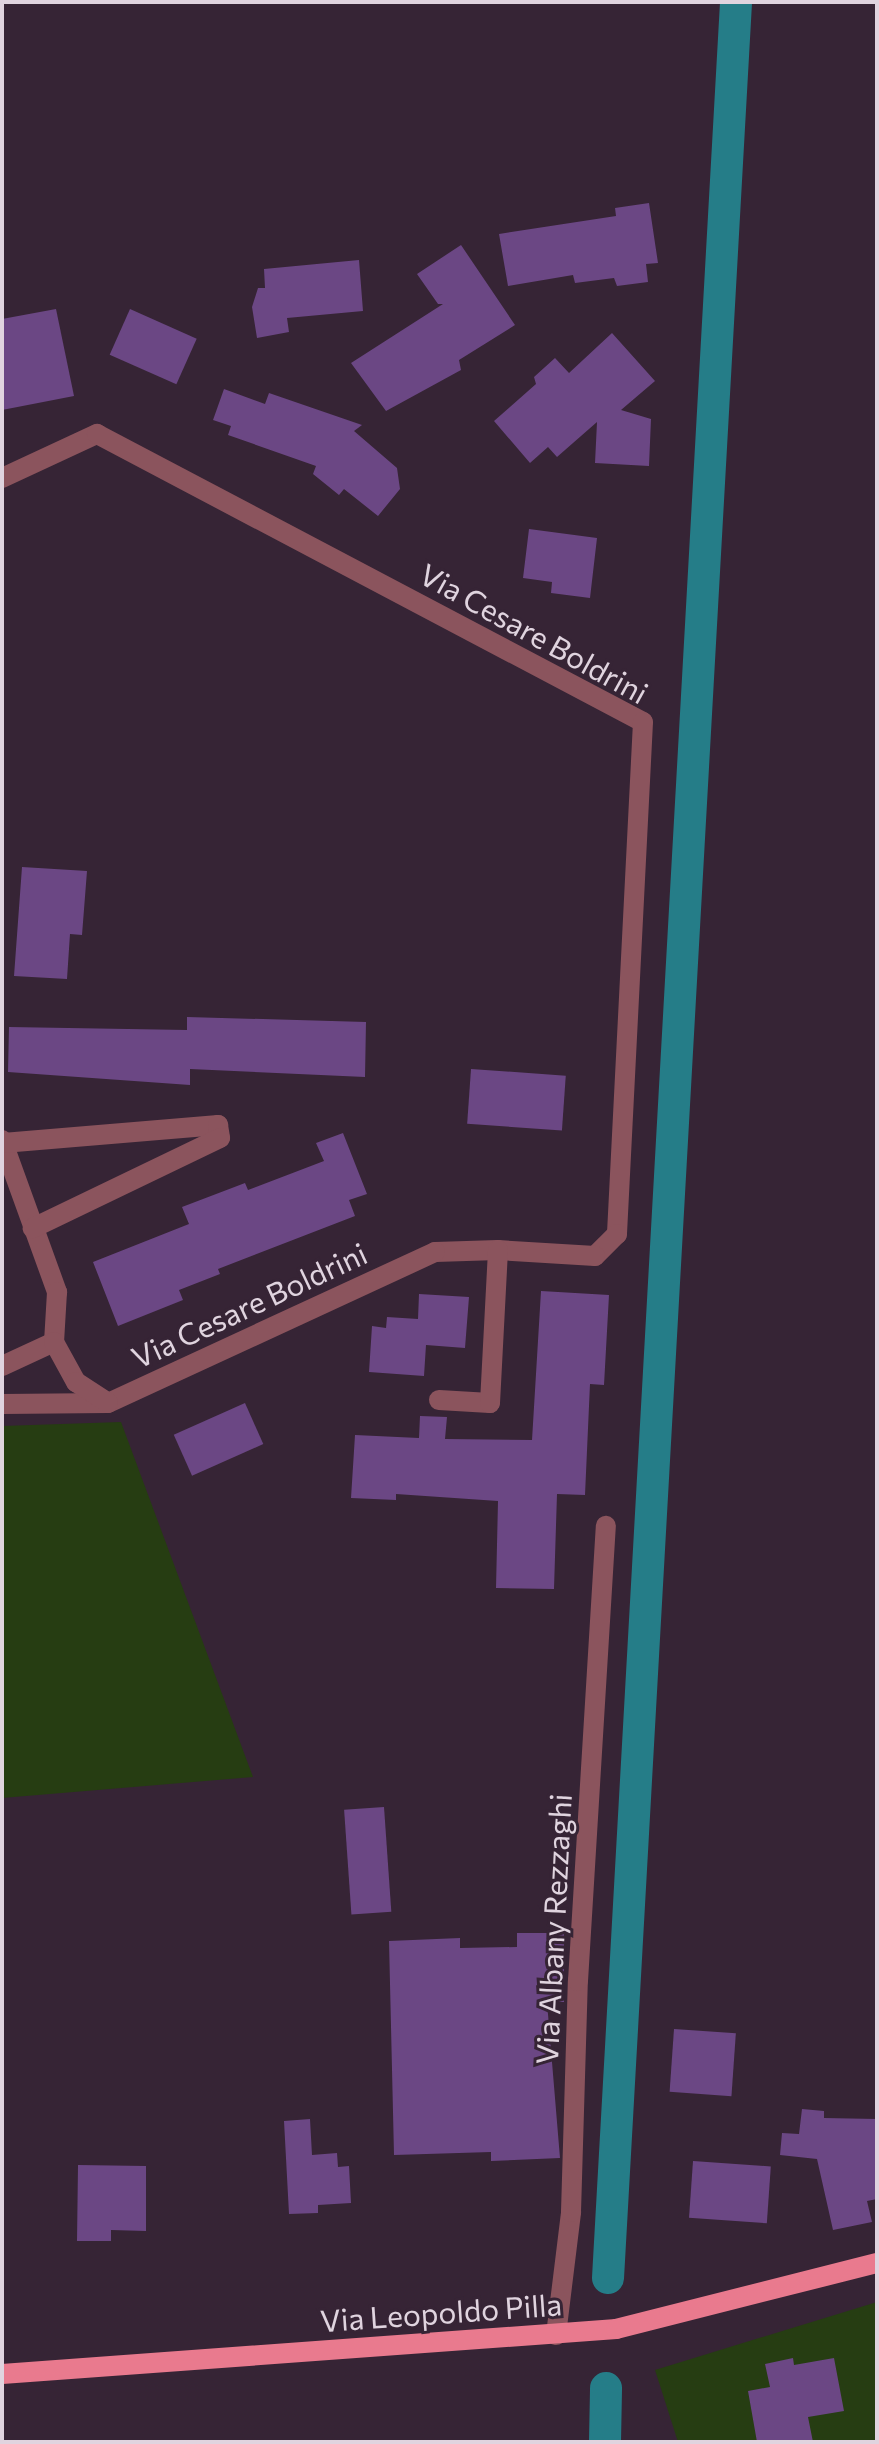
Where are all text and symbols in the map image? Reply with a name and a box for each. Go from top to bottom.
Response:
street label: Via Cesare Boldrini [414,555,654,711]
street label: Via Cesare Boldrini [126,1235,372,1375]
street label: Via Albany Rezzaghi [528,1793,578,2065]
street label: Via Leopoldo Pilla [319,2286,563,2338]

